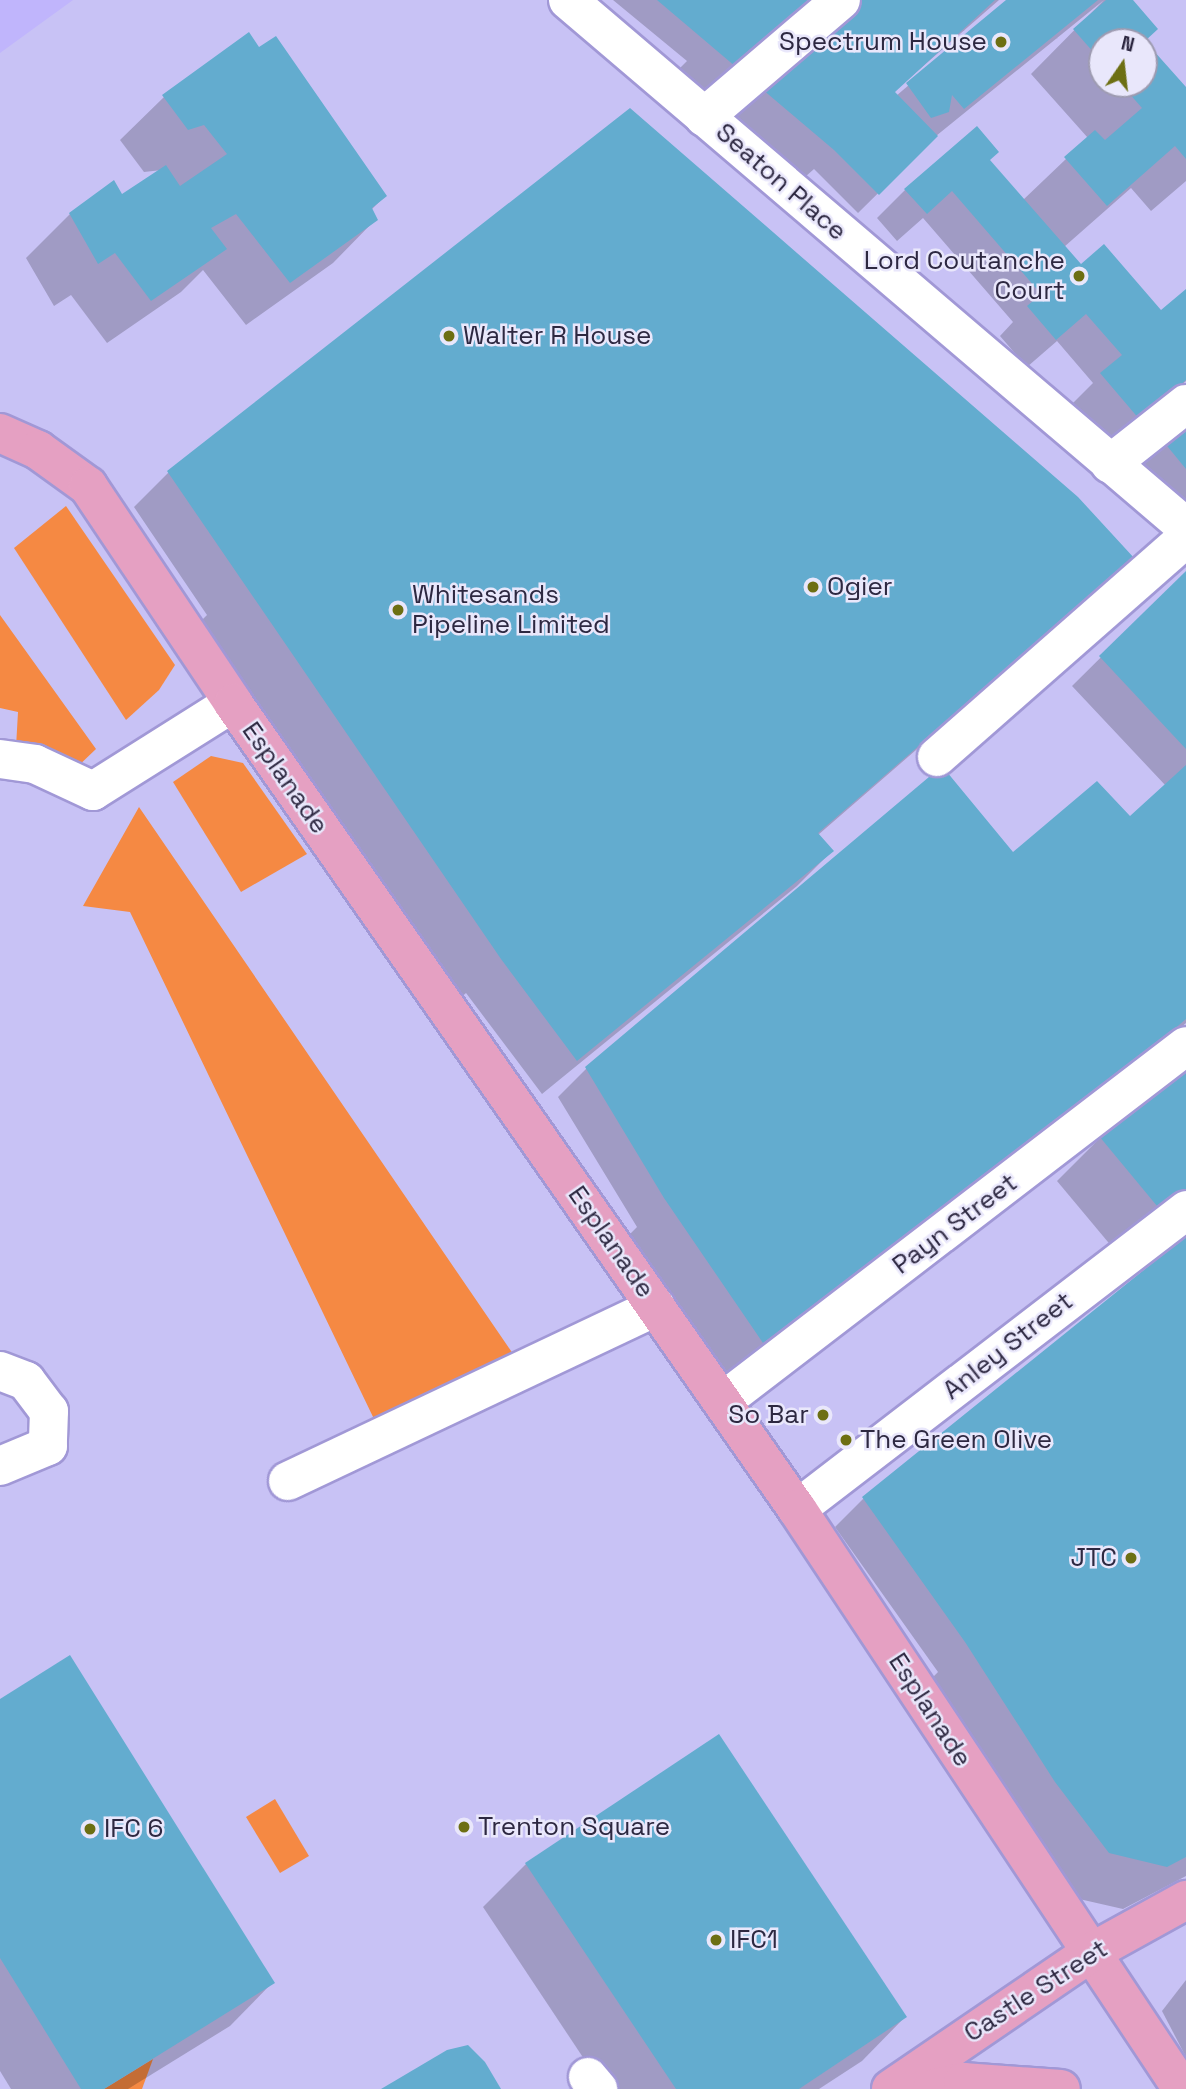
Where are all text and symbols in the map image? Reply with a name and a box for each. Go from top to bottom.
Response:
place label: Spectrum House [779,26,987,58]
north arrow [1088,28,1158,98]
text: N [1119,30,1137,58]
marker: Spectrum House [993,34,1009,50]
street label: Seaton Place [709,117,853,247]
place label: Lord Coutanche Court [864,245,1065,306]
marker: Lord Coutanche Court [1071,268,1087,284]
place label: Walter R House [463,320,651,352]
marker: Walter R House [441,328,457,344]
place label: Ogier [827,571,893,603]
place label: Whitesands Pipeline Limited [412,579,610,640]
marker: Ogier [805,579,821,595]
marker: Whitesands Pipeline Limited [390,602,406,618]
street label: Esplanade [235,716,335,840]
street label: Payn Street [887,1167,1023,1281]
street label: Esplanade [561,1180,661,1304]
street label: Anley Street [937,1286,1079,1406]
place label: So Bar [728,1399,809,1431]
marker: So Bar [815,1407,831,1423]
place label: The Green Olive [860,1424,1052,1456]
marker: The Green Olive [838,1432,854,1448]
place label: JTC [1070,1542,1117,1574]
marker: JTC [1123,1550,1139,1566]
street label: Esplanade [882,1647,978,1773]
place label: Trenton Square [478,1811,670,1843]
place label: IFC 6 [104,1813,163,1845]
marker: Trenton Square [456,1819,472,1835]
marker: IFC 6 [82,1821,98,1837]
place label: IFC1 [730,1924,778,1956]
marker: IFC1 [708,1932,724,1948]
street label: Castle Street [958,1933,1114,2049]

